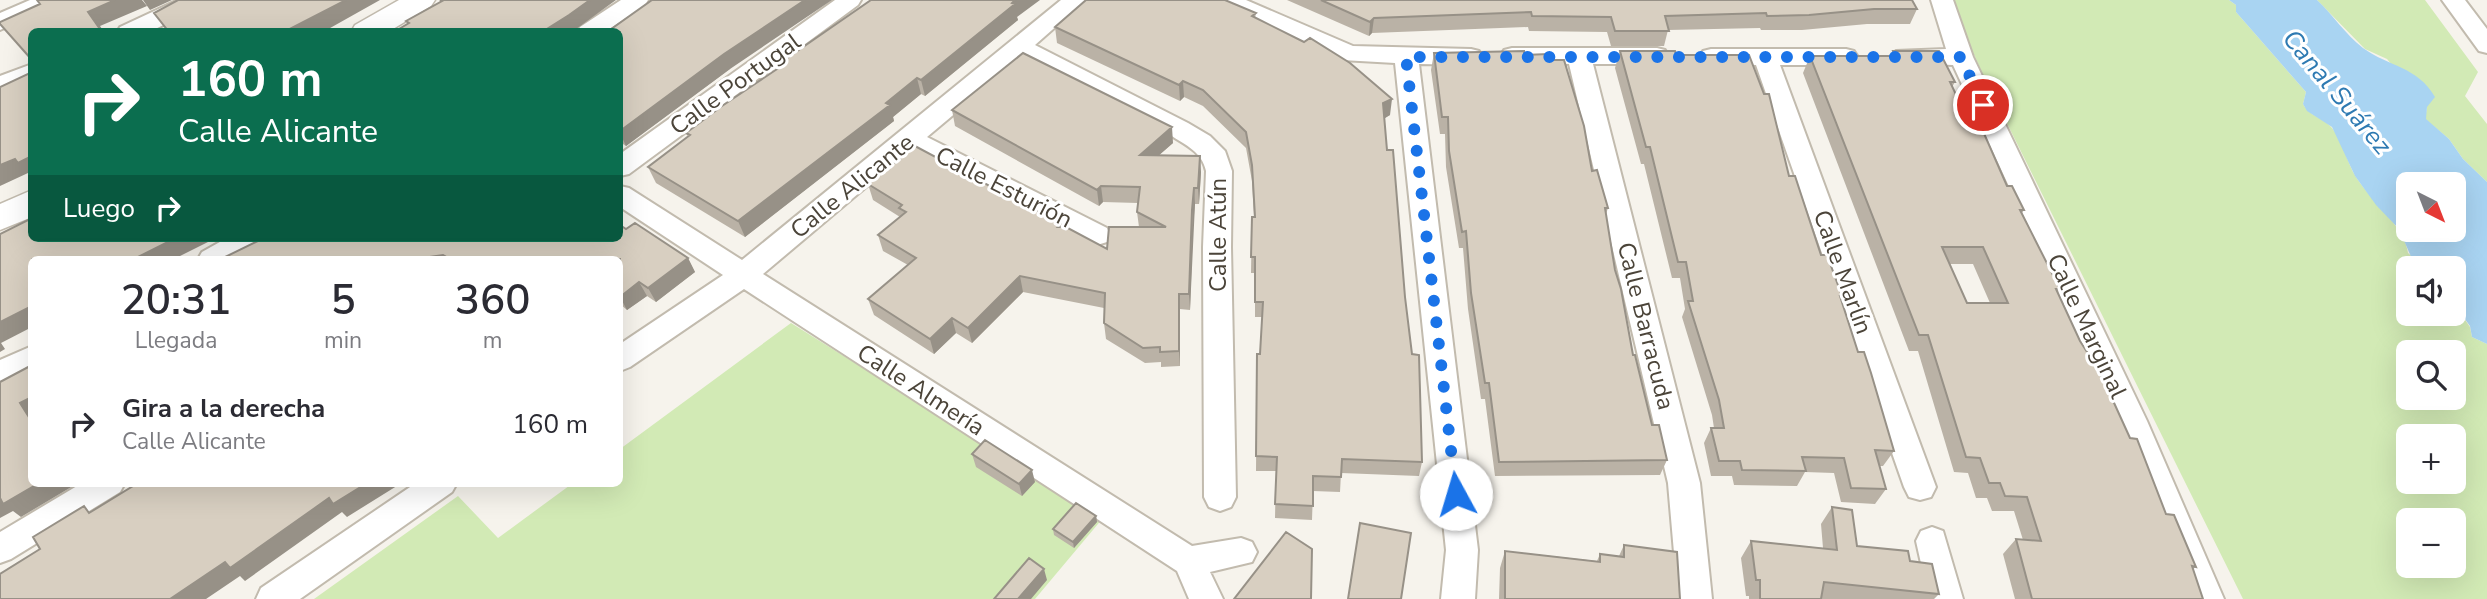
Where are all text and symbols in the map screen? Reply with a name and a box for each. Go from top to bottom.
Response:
water label: Canal Suárez [2274,22,2400,162]
street label: Calle Portugal [663,26,807,142]
text: 160 m [178,46,322,113]
icon: right [63,56,154,147]
pin [1953,75,2013,135]
icon: arrive [1964,86,2002,124]
text: Calle Alicante [178,110,378,153]
street label: Calle Alicante [784,126,920,246]
street label: Calle Esturión [930,139,1078,235]
north arrow [2396,172,2466,242]
map controls [2396,172,2466,578]
street label: Calle Atún [1202,178,1234,292]
icon: right [149,189,187,227]
text: Luego [63,191,135,226]
street label: Calle Marlín [1806,206,1880,338]
street label: Calle Barracuda [1610,239,1682,413]
street label: Calle Marginal [2039,248,2135,404]
button: sound [2396,256,2466,326]
text: 20:31 [121,272,231,329]
text: 5 [330,272,356,329]
text: 360 [455,272,530,329]
text: Llegada [135,325,217,356]
text: min [324,325,362,356]
text: m [483,325,502,356]
street label: Calle Almería [851,337,991,443]
button: search [2396,340,2466,410]
text: Gira a la derecha [122,391,325,426]
icon: right [63,405,101,443]
text: 160 m [512,407,588,442]
button: + [2396,424,2466,494]
text: Calle Alicante [122,426,266,457]
position arrow [1419,457,1493,531]
button: − [2396,508,2466,578]

